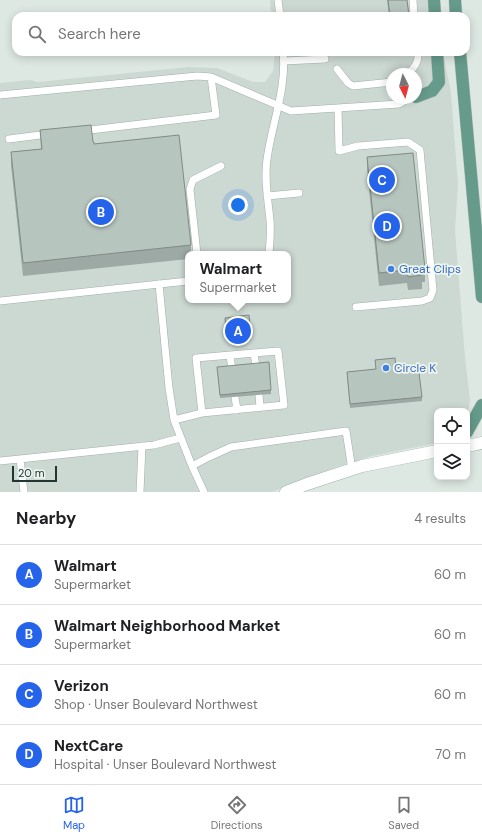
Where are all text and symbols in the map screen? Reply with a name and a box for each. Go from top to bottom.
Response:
search box [12,12,470,56]
icon: search [26,23,48,45]
text: Search here [58,24,141,44]
north arrow [386,68,422,104]
pin: C [369,165,395,195]
your location [228,195,248,215]
pin: B [88,197,114,227]
pin: D [374,211,400,241]
popup [185,251,291,303]
text: Walmart [199,259,262,279]
place label: Great Clips [399,261,461,277]
marker: Great Clips [386,264,396,274]
text: Supermarket [199,279,277,296]
pin: A [225,316,251,346]
place label: Circle K [394,360,436,376]
marker: Circle K [381,363,391,373]
map controls [434,408,470,480]
button: locate [434,408,470,444]
button: layers [434,444,470,480]
scale bar [12,464,57,483]
text: 20 m [18,466,44,480]
text: Nearby [16,507,76,529]
text: 4 results [414,510,466,527]
text: Walmart [54,556,117,576]
text: A [24,566,34,583]
text: 60 m [434,566,466,583]
text: Supermarket [54,576,131,593]
text: Walmart Neighborhood Market [54,616,280,636]
text: B [25,626,33,643]
text: 60 m [434,626,466,643]
text: Supermarket [54,636,131,653]
text: Verizon [54,676,109,696]
text: C [24,686,34,703]
text: 60 m [434,686,466,703]
text: Shop · Unser Boulevard Northwest [54,696,258,713]
text: NextCare [54,736,123,756]
text: D [24,746,34,763]
text: 70 m [435,746,466,763]
text: Hospital · Unser Boulevard Northwest [54,756,276,773]
tab: Map [63,794,85,832]
tab: Directions [211,794,263,832]
tab: Saved [388,794,419,832]

